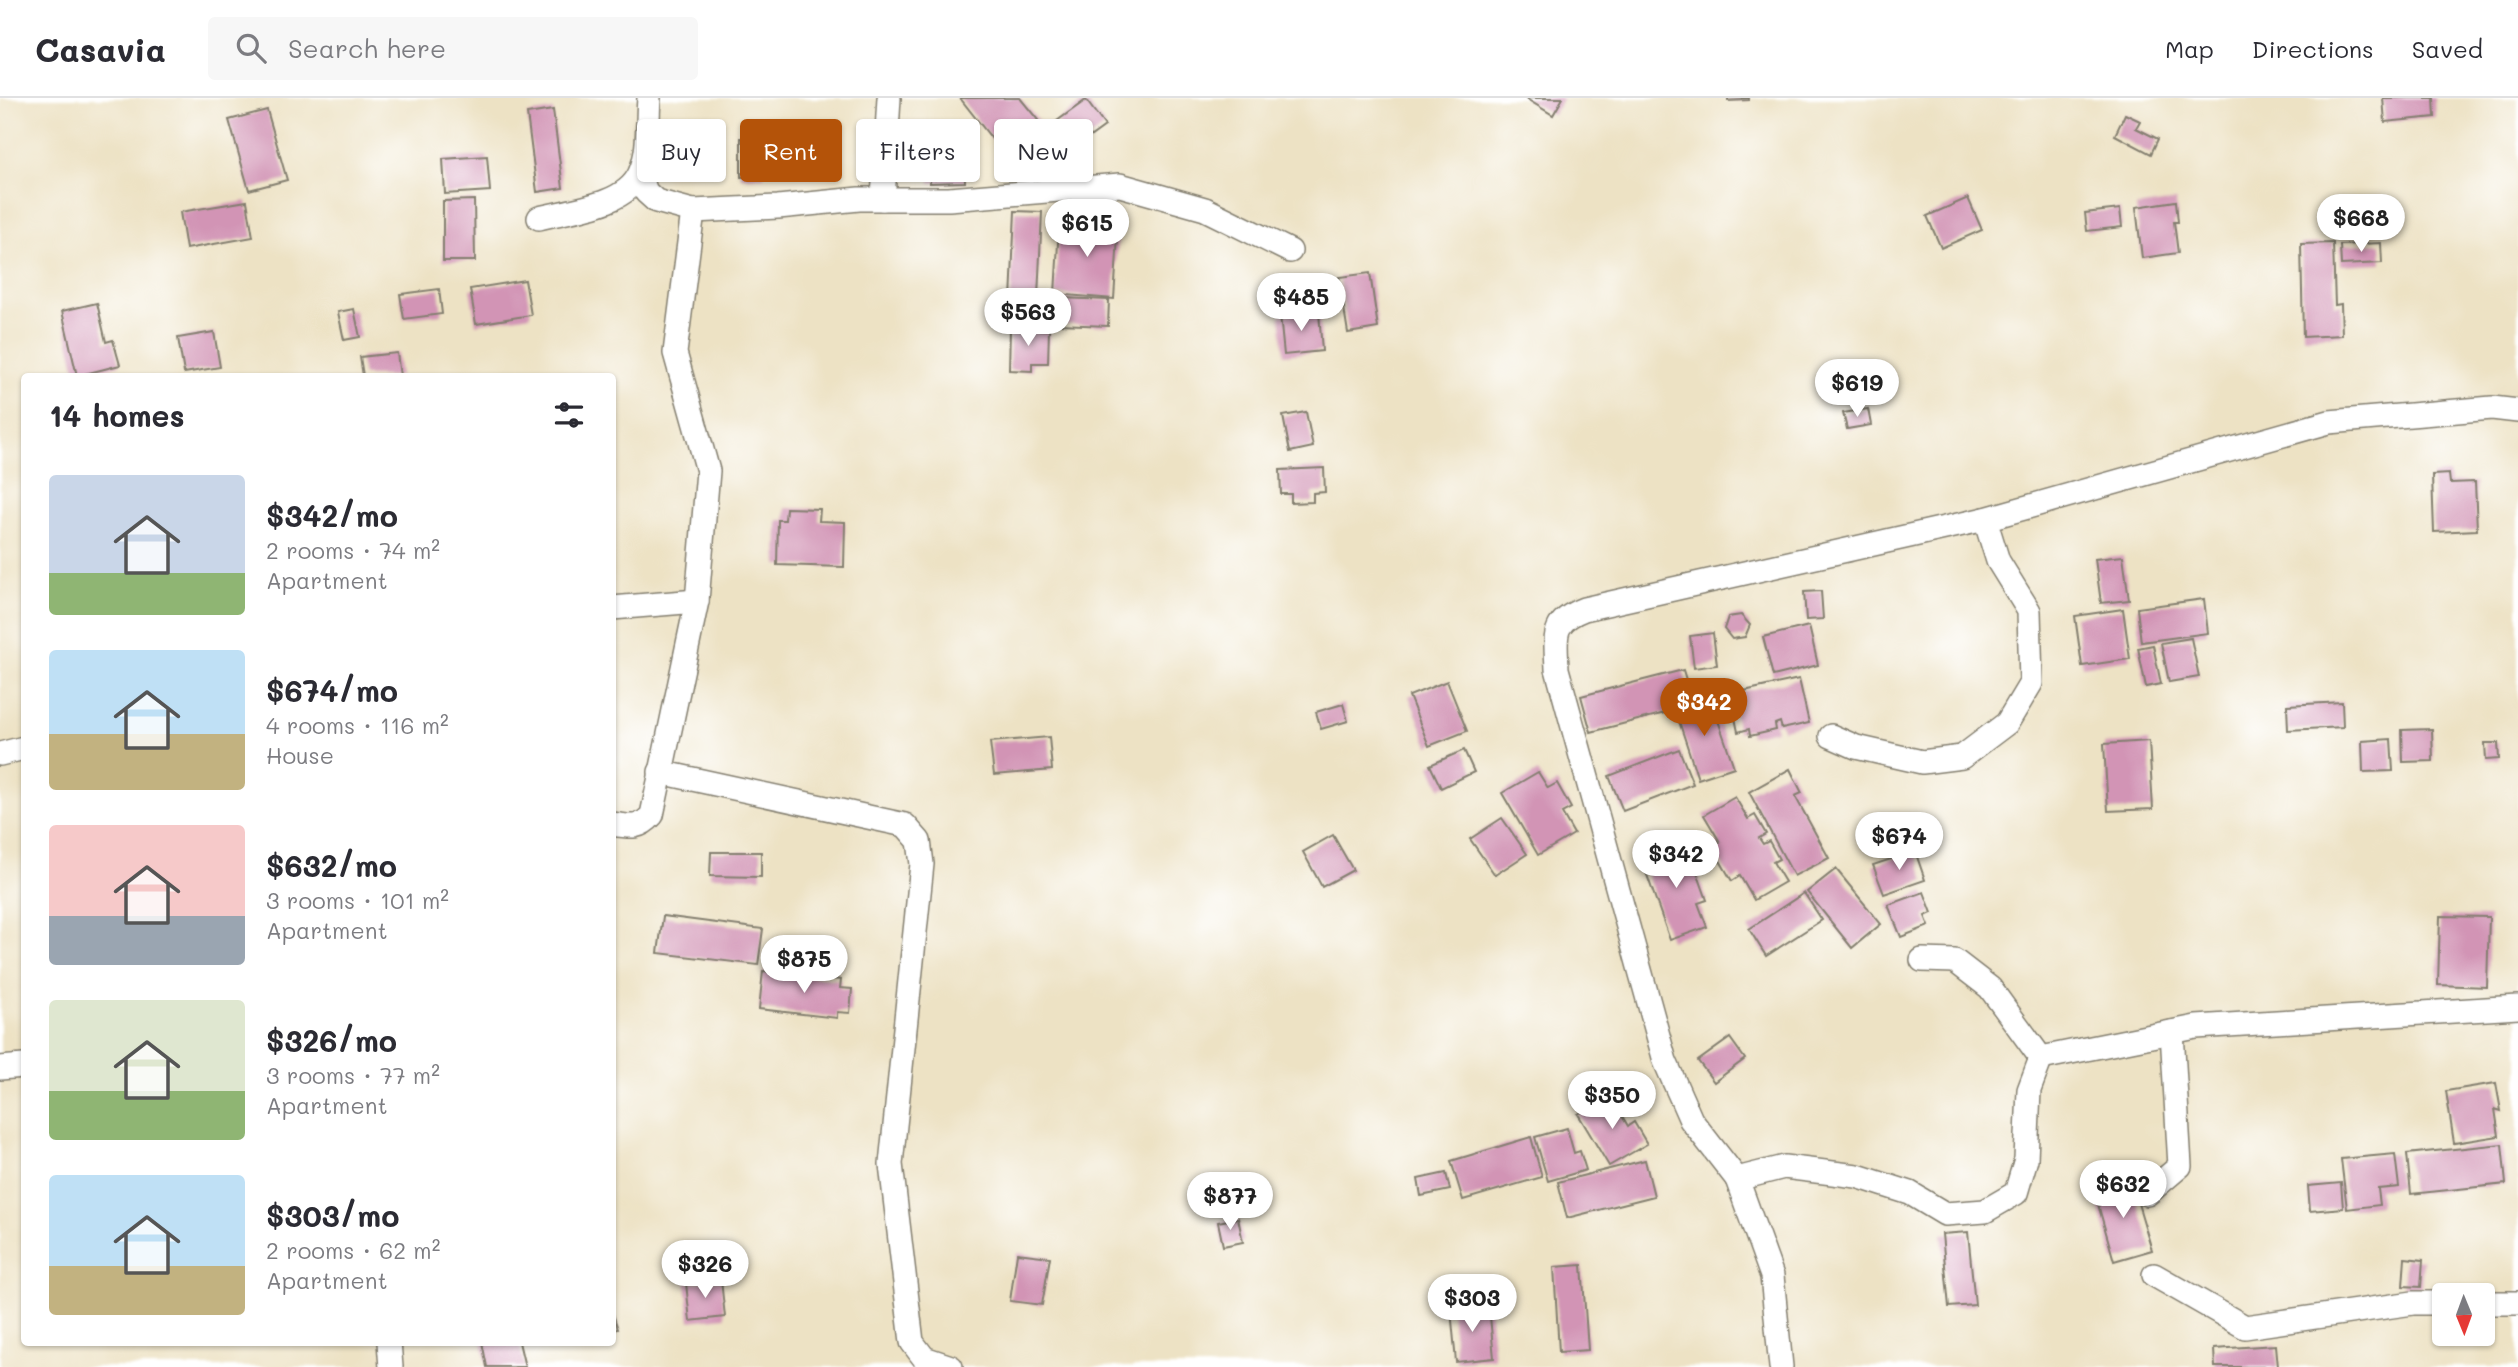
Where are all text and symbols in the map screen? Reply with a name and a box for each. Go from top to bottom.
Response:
search box [208,17,698,80]
text: Casavia [35,27,166,70]
icon: search [232,29,270,67]
text: Search here [288,31,446,65]
text: Map [2165,33,2214,64]
text: Directions [2252,33,2374,64]
text: Saved [2412,33,2483,64]
chip: Buy [637,119,726,182]
chip: Rent [740,119,842,182]
chip: Filters [856,119,980,182]
chip: New [994,119,1093,182]
pin: $668 [2320,194,2402,254]
pin: $615 [1046,200,1128,259]
text: $668 [2333,202,2389,232]
text: $615 [1061,207,1113,237]
pin: $485 [1260,274,1342,333]
text: $485 [1273,281,1329,311]
pin: $563 [987,288,1069,348]
text: $563 [1000,296,1056,326]
pin: $619 [1816,360,1898,419]
text: $619 [1831,367,1883,397]
text: 14 homes [49,395,185,435]
icon: filters [550,396,588,434]
text: $342/mo [266,495,398,535]
icon: home [105,503,189,587]
text: 2 rooms · 74 m² [266,535,440,565]
text: Apartment [266,565,388,595]
text: $674/mo [266,670,398,710]
icon: home [105,678,189,762]
pin: $342 [1663,678,1745,738]
text: $342 [1676,686,1732,716]
text: 4 rooms · 116 m² [266,710,449,740]
text: House [266,740,334,770]
pin: $674 [1858,812,1940,872]
text: $674 [1871,820,1927,850]
pin: $342 [1635,830,1717,890]
text: $342 [1648,838,1704,868]
text: $632/mo [266,845,397,885]
icon: home [105,853,189,937]
text: 3 rooms · 101 m² [266,885,449,915]
text: Apartment [266,915,388,945]
pin: $875 [763,936,845,995]
text: $875 [777,943,831,973]
text: $326/mo [266,1020,397,1060]
icon: home [105,1028,189,1112]
text: 3 rooms · 77 m² [266,1060,440,1090]
pin: $350 [1571,1072,1653,1131]
text: $350 [1584,1079,1640,1109]
text: Apartment [266,1090,388,1120]
pin: $632 [2082,1160,2164,1220]
text: $632 [2096,1168,2150,1198]
pin: $877 [1189,1172,1271,1232]
text: $877 [1203,1180,1257,1210]
text: $303/mo [266,1195,399,1235]
icon: home [105,1203,189,1287]
text: 2 rooms · 62 m² [266,1235,440,1265]
pin: $326 [664,1240,746,1300]
text: $326 [678,1248,732,1278]
text: Apartment [266,1265,388,1295]
pin: $303 [1431,1274,1513,1334]
text: $303 [1444,1282,1500,1312]
north arrow [2432,1283,2496,1346]
map controls [2432,1283,2495,1346]

